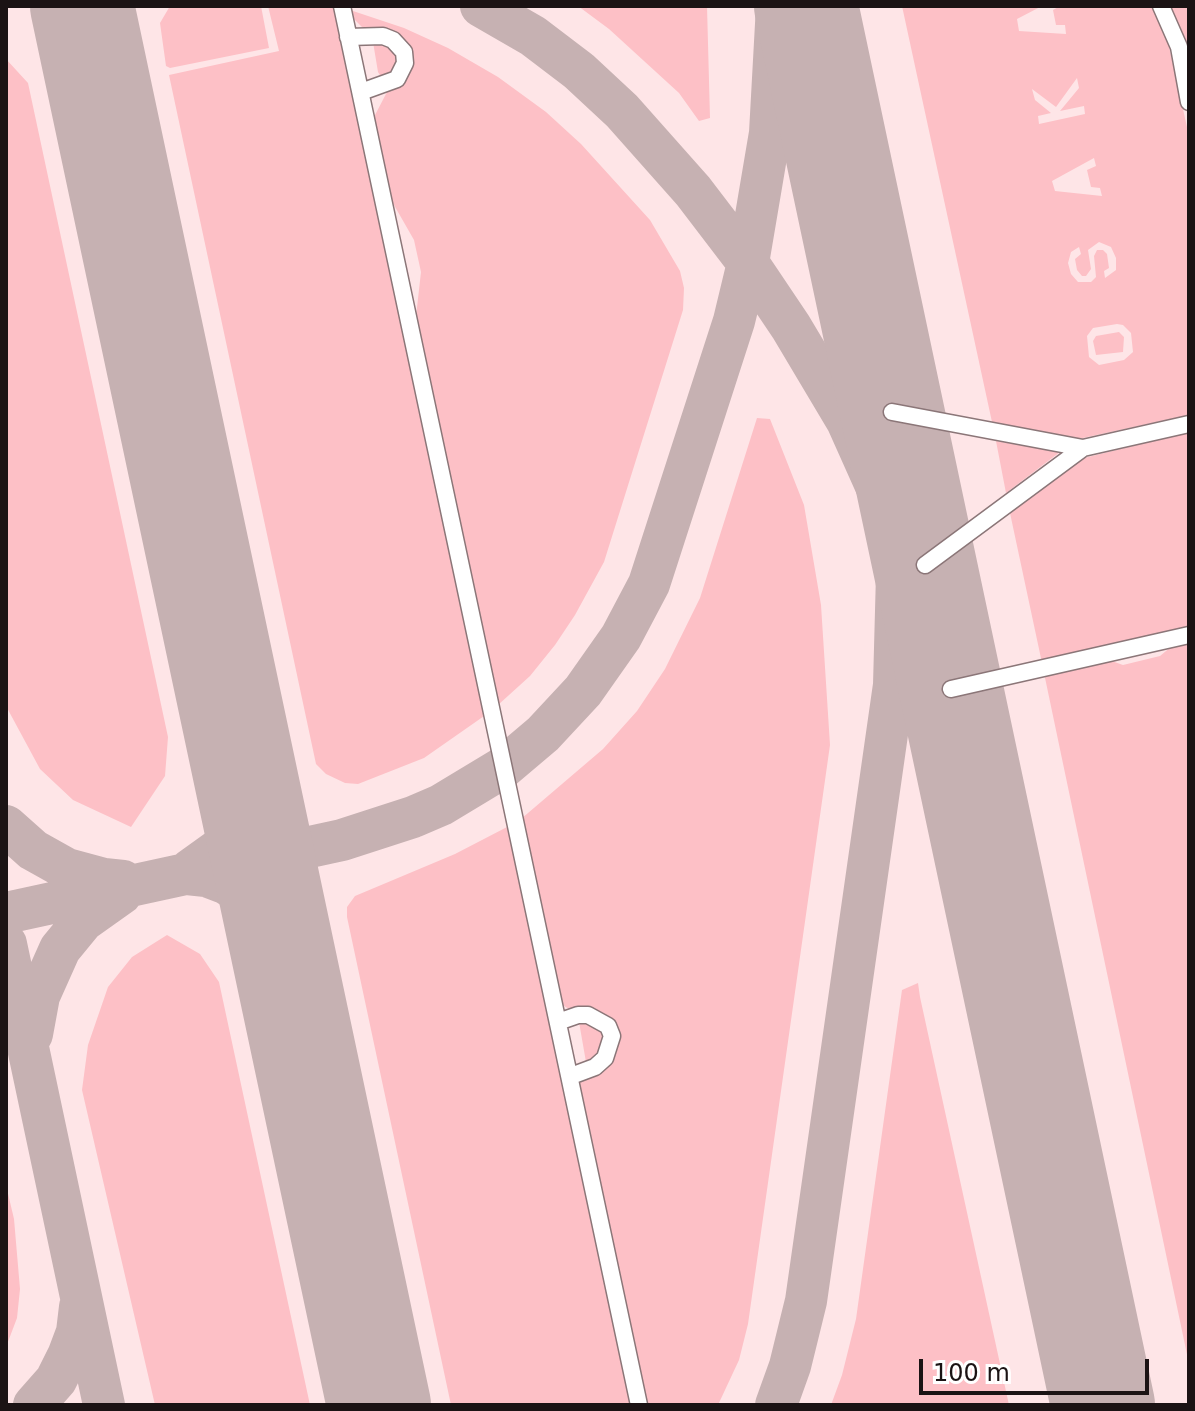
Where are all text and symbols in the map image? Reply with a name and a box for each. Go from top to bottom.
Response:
scale bar [923,1343,1153,1393]
text: 100 m [933,1359,1010,1387]

